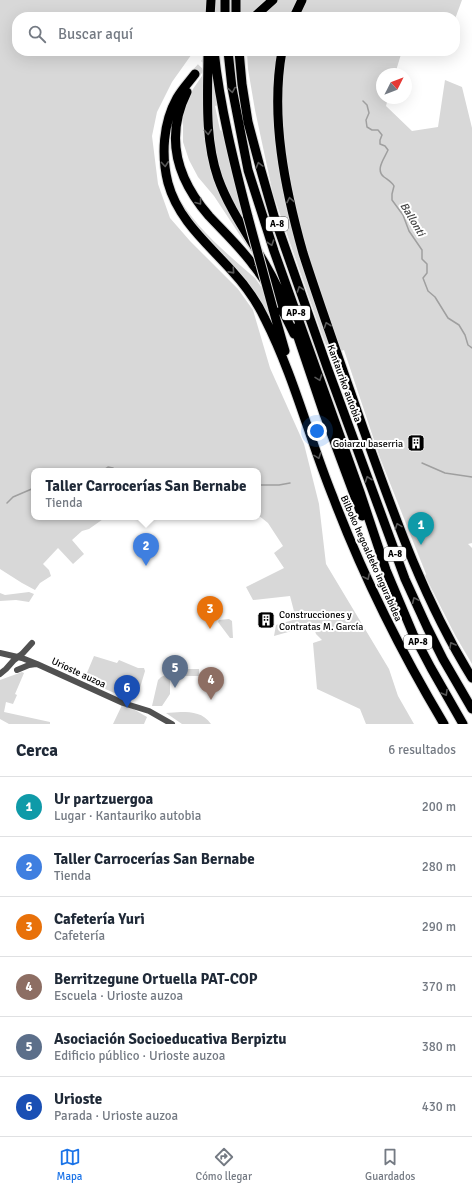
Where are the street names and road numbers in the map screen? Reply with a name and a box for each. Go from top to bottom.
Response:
road number: A-8 [266,217,288,231]
road number: AP-8 [282,306,310,320]
street label: Kantauriko autobia [324,343,364,424]
street label: Bilboko hegoaldeko ingurabidea [338,494,404,623]
road number: A-8 [384,547,406,561]
road number: AP-8 [404,635,432,649]
street label: Urioste auzoa [49,655,108,691]

